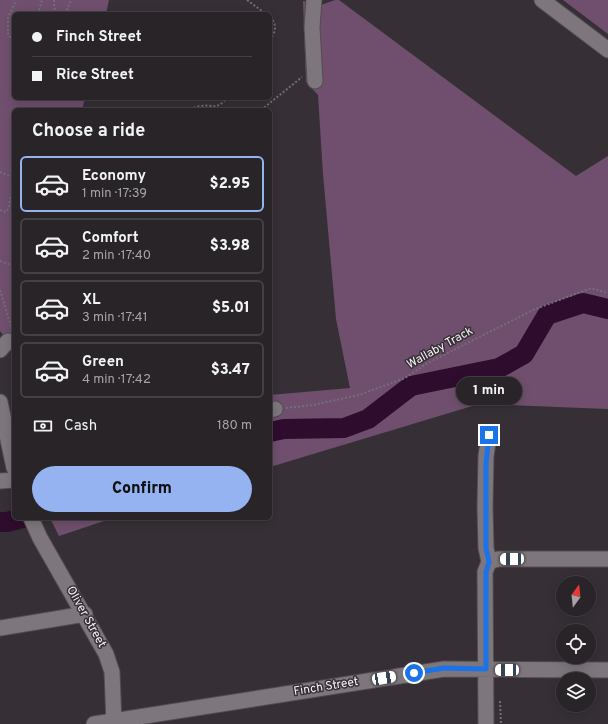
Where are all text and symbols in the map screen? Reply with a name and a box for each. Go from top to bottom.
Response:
text: Finch Street [56,28,142,47]
text: Rice Street [56,66,134,85]
text: Choose a ride [32,120,145,143]
icon: car [34,166,70,202]
text: Economy [82,167,146,186]
text: $2.95 [210,175,250,194]
text: 1 min · 17:39 [82,186,147,202]
icon: car [34,228,70,264]
text: Comfort [82,229,139,248]
text: $3.98 [210,237,250,256]
text: 2 min · 17:40 [82,248,151,264]
icon: car [34,290,70,326]
text: XL [82,291,100,310]
text: $5.01 [212,299,250,318]
text: 3 min · 17:41 [82,310,148,326]
street label: Wallaby Track [404,323,476,373]
icon: car [34,352,70,388]
text: Green [82,353,124,372]
text: $3.47 [211,361,250,380]
text: 4 min · 17:42 [82,372,151,388]
callout: 1 min [456,377,522,405]
text: 1 min [473,383,505,399]
icon: cash [32,415,54,437]
text: Cash [64,417,97,436]
text: 180 m [217,418,252,434]
route end [480,426,498,444]
button: Confirm [32,466,252,512]
car [500,553,524,565]
north arrow [556,576,596,616]
map controls [556,576,596,712]
street label: Oliver Street [62,583,110,651]
button: locate [556,624,596,664]
route start [405,664,423,682]
car [495,664,519,676]
car [371,670,397,686]
button: layers [556,672,596,712]
street label: Finch Street [292,674,360,700]

